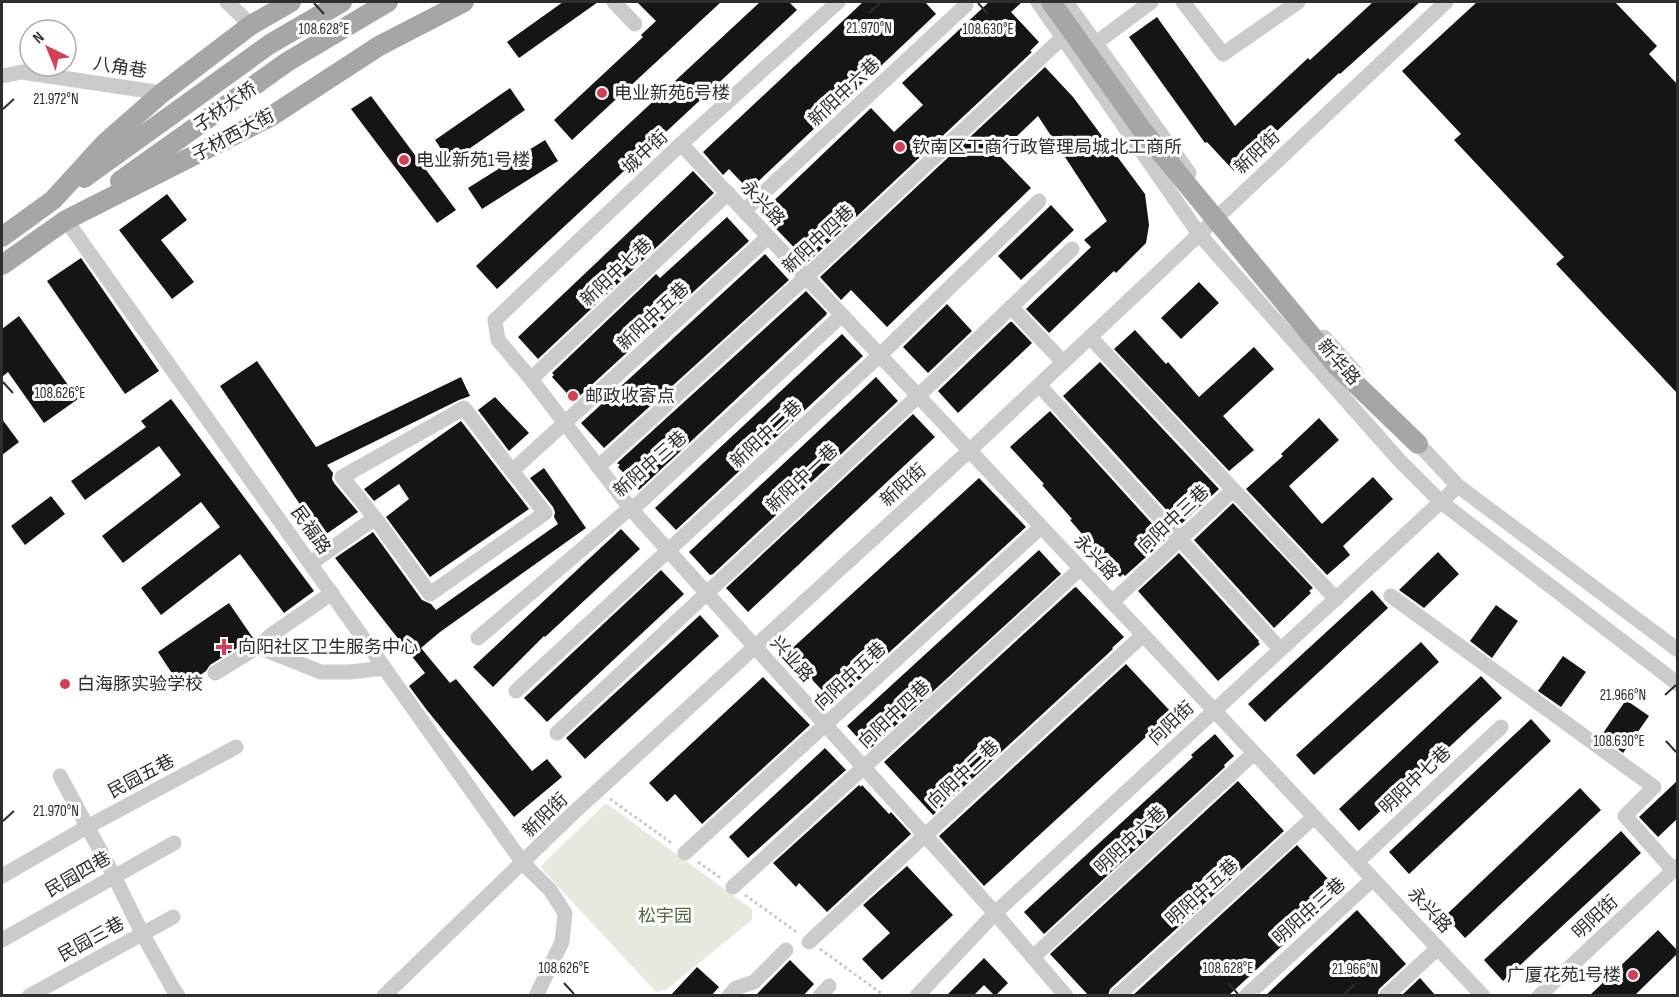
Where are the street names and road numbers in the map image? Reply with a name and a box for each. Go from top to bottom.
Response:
street label: 八角巷 [92,53,148,82]
street label: 新阳中六巷 [804,54,884,131]
street label: 子材大桥 [190,78,261,137]
street label: 子材西大街 [189,105,278,166]
street label: 城中街 [618,126,672,178]
street label: 新阳街 [1230,126,1284,178]
street label: 永兴路 [737,176,789,230]
street label: 新阳中四巷 [778,201,858,278]
street label: 新阳中七巷 [576,234,656,311]
street label: 新阳中五巷 [613,278,693,355]
street label: 新华路 [1313,335,1364,390]
street label: 新阳中二巷 [726,396,806,473]
street label: 新阳中三巷 [609,427,691,502]
street label: 新阳中一巷 [762,440,842,517]
street label: 新阳街 [876,460,930,511]
street label: 向阳中三巷 [1133,481,1213,558]
street label: 民福路 [287,502,335,558]
street label: 永兴路 [1070,530,1122,584]
street label: 兴业路 [766,632,817,686]
street label: 向阳中五巷 [810,638,890,715]
street label: 向阳中四巷 [854,676,934,753]
street label: 向阳街 [1144,697,1198,749]
street label: 向阳中二巷 [923,736,1003,813]
street label: 明阳中七巷 [1375,742,1455,819]
street label: 民园五巷 [105,750,178,803]
street label: 新阳街 [519,789,572,842]
street label: 明阳中六巷 [1090,802,1170,879]
street label: 民园四巷 [42,847,115,902]
street label: 明阳中五巷 [1162,854,1243,930]
street label: 明阳中三巷 [1269,873,1350,949]
street label: 永兴路 [1404,883,1456,937]
street label: 明阳街 [1568,891,1622,943]
street label: 民园三巷 [55,913,128,966]

